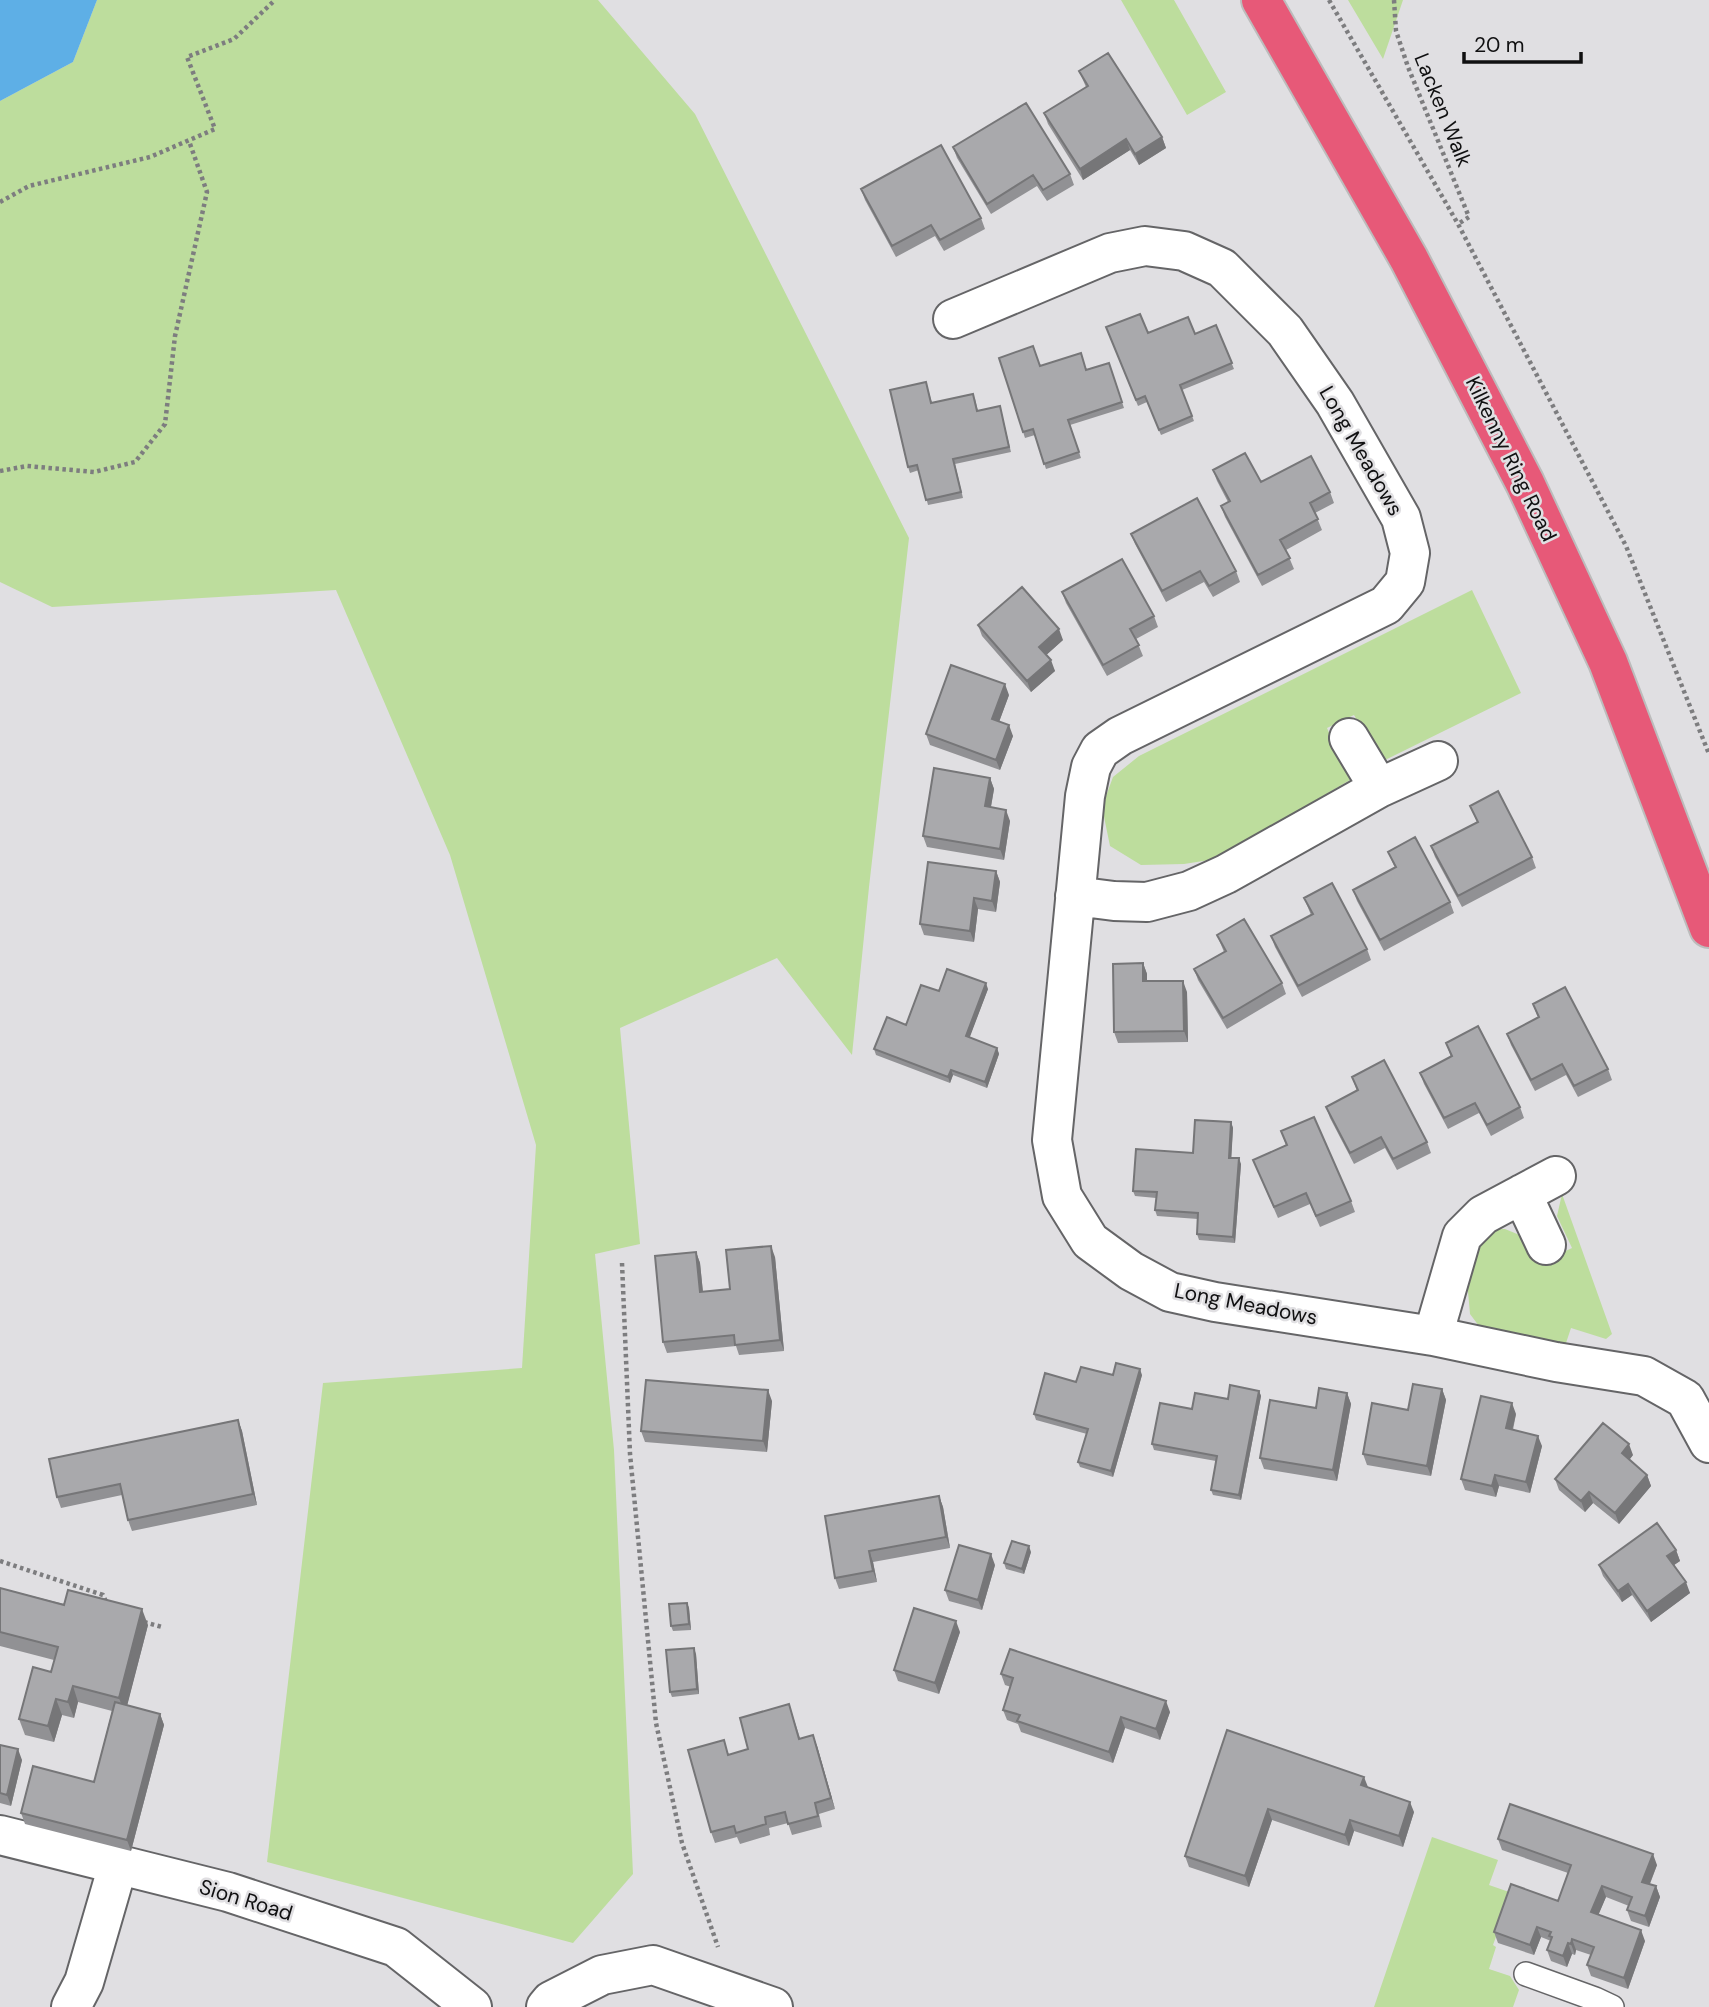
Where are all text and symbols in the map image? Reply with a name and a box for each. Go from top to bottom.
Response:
scale bar [1464,21,1581,65]
text: 20 m [1474,31,1525,59]
street label: Lacken Walk [1408,49,1479,171]
street label: Kilkenny Ring Road [1459,372,1563,546]
street label: Long Meadows [1313,381,1409,521]
street label: Long Meadows [1172,1276,1320,1332]
street label: Sion Road [196,1873,296,1927]

